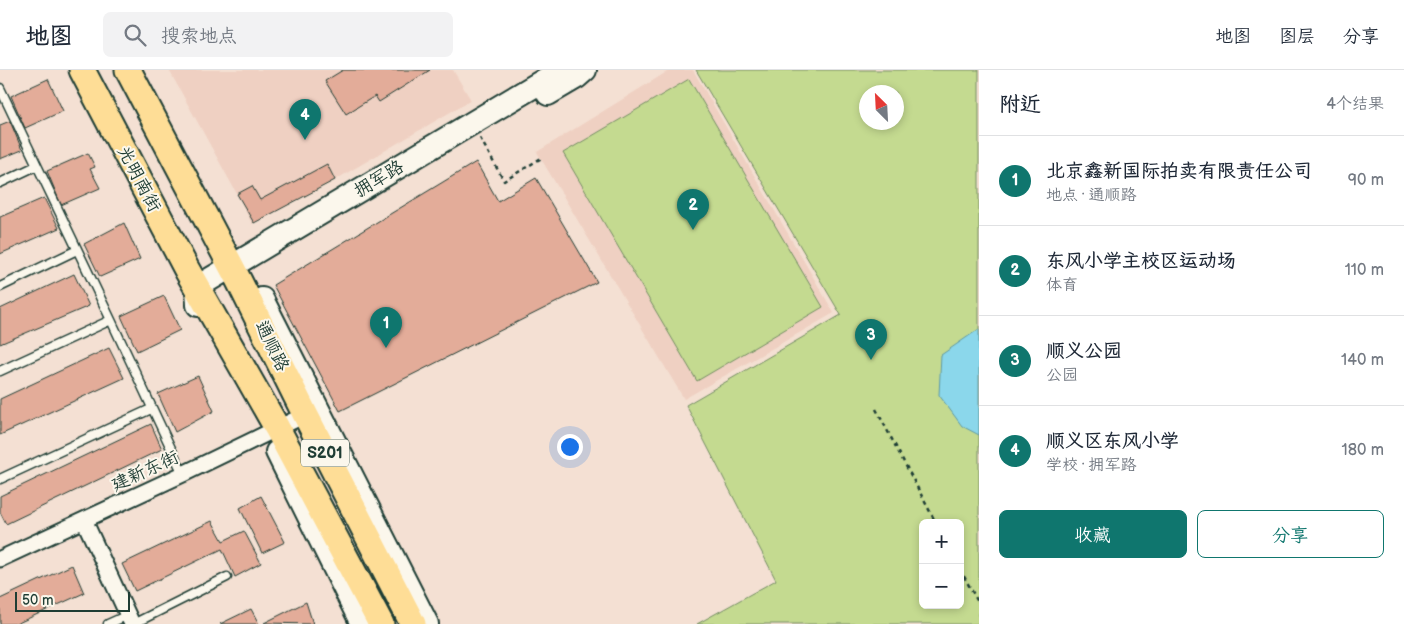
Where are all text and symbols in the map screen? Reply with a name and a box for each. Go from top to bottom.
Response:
search box [103,12,453,57]
icon: search [121,21,149,49]
text: 地图 [25,22,73,51]
text: 搜索地点 [161,25,237,48]
text: 地图 [1215,26,1251,47]
text: 图层 [1279,26,1315,47]
text: 分享 [1343,26,1379,47]
north arrow [859,85,904,130]
text: 附近 [999,92,1041,117]
text: 4个结果 [1326,95,1384,114]
pin: 4 [289,99,321,140]
street label: 光明南街 [113,142,165,216]
street label: 拥军路 [350,156,408,202]
text: 北京鑫新国际拍卖有限责任公司 [1046,160,1312,183]
text: 1 [1012,171,1018,190]
text: 90 m [1348,171,1384,190]
text: 地点 · 通顺路 [1046,186,1136,205]
pin: 2 [677,189,709,230]
text: 东风小学主校区运动场 [1046,250,1236,273]
text: 2 [1010,261,1020,280]
text: 110 m [1345,261,1384,280]
text: 体育 [1046,276,1078,295]
pin: 1 [370,307,402,348]
street label: 通顺路 [251,317,293,375]
pin: 3 [855,319,887,360]
text: 顺义公园 [1046,340,1122,363]
text: 3 [1010,351,1020,370]
text: 140 m [1341,351,1384,370]
text: 公园 [1046,366,1078,385]
text: 顺义区东风小学 [1046,430,1179,453]
your location [557,434,583,460]
road number: S201 [301,439,349,466]
text: 4 [1010,441,1020,460]
text: 180 m [1342,441,1384,460]
street label: 建新东街 [108,446,182,496]
text: 学校 · 拥军路 [1046,456,1136,475]
button: 收藏 [999,510,1187,558]
button: 分享 [1197,510,1384,558]
map controls [919,519,964,609]
button: + [919,519,964,564]
button: − [919,564,964,609]
scale bar [15,589,130,612]
text: 50 m [22,592,54,609]

